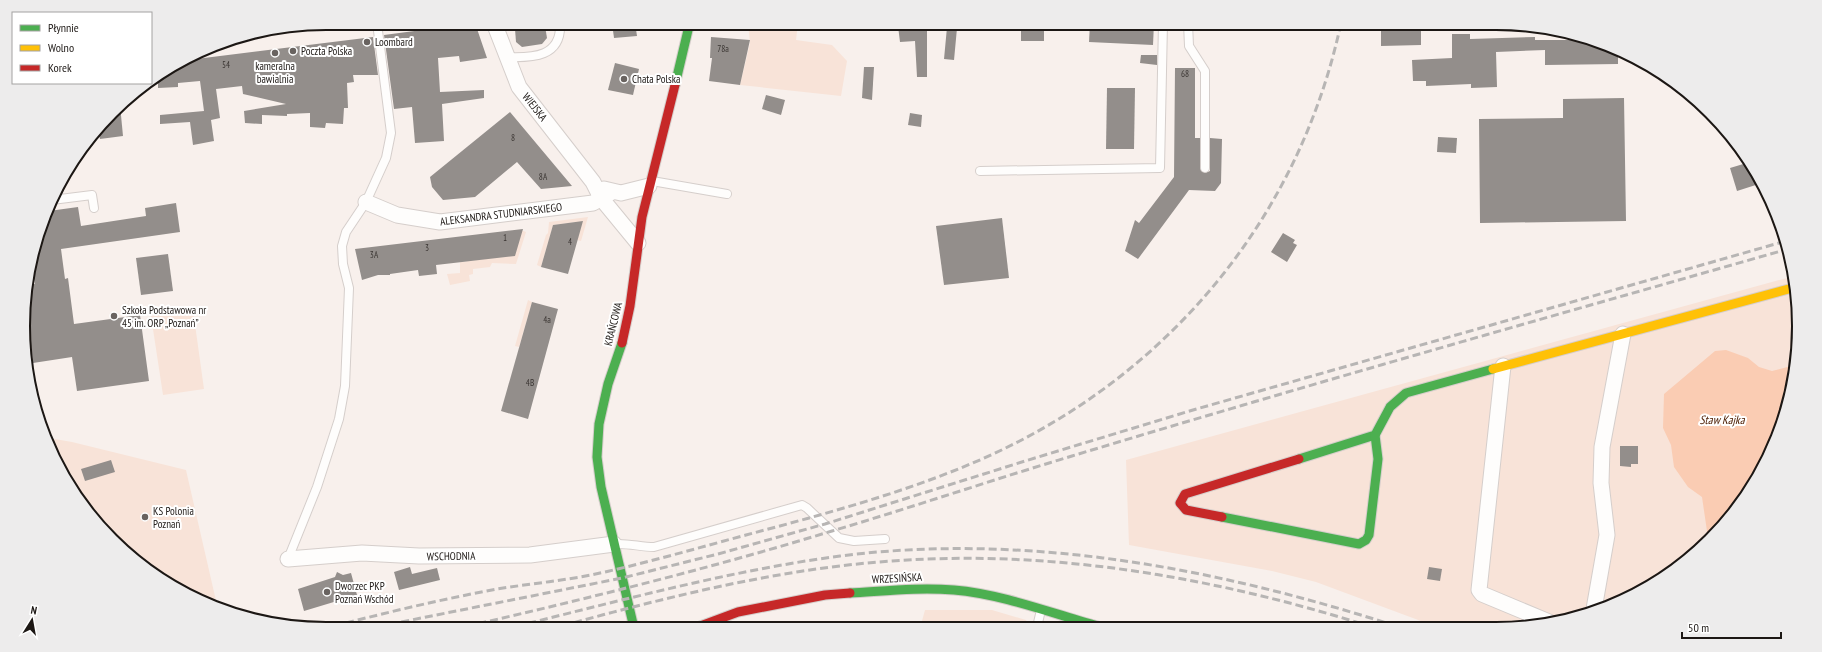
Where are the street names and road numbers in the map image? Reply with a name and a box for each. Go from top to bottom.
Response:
street label: WIEJSKA [520,90,551,125]
street label: ALEKSANDRA STUDNIARSKIEGO [439,200,563,228]
street label: KRAŃCOWA [601,300,625,347]
street label: WSCHODNIA [427,549,476,563]
street label: WRZESIŃSKA [872,570,923,586]

